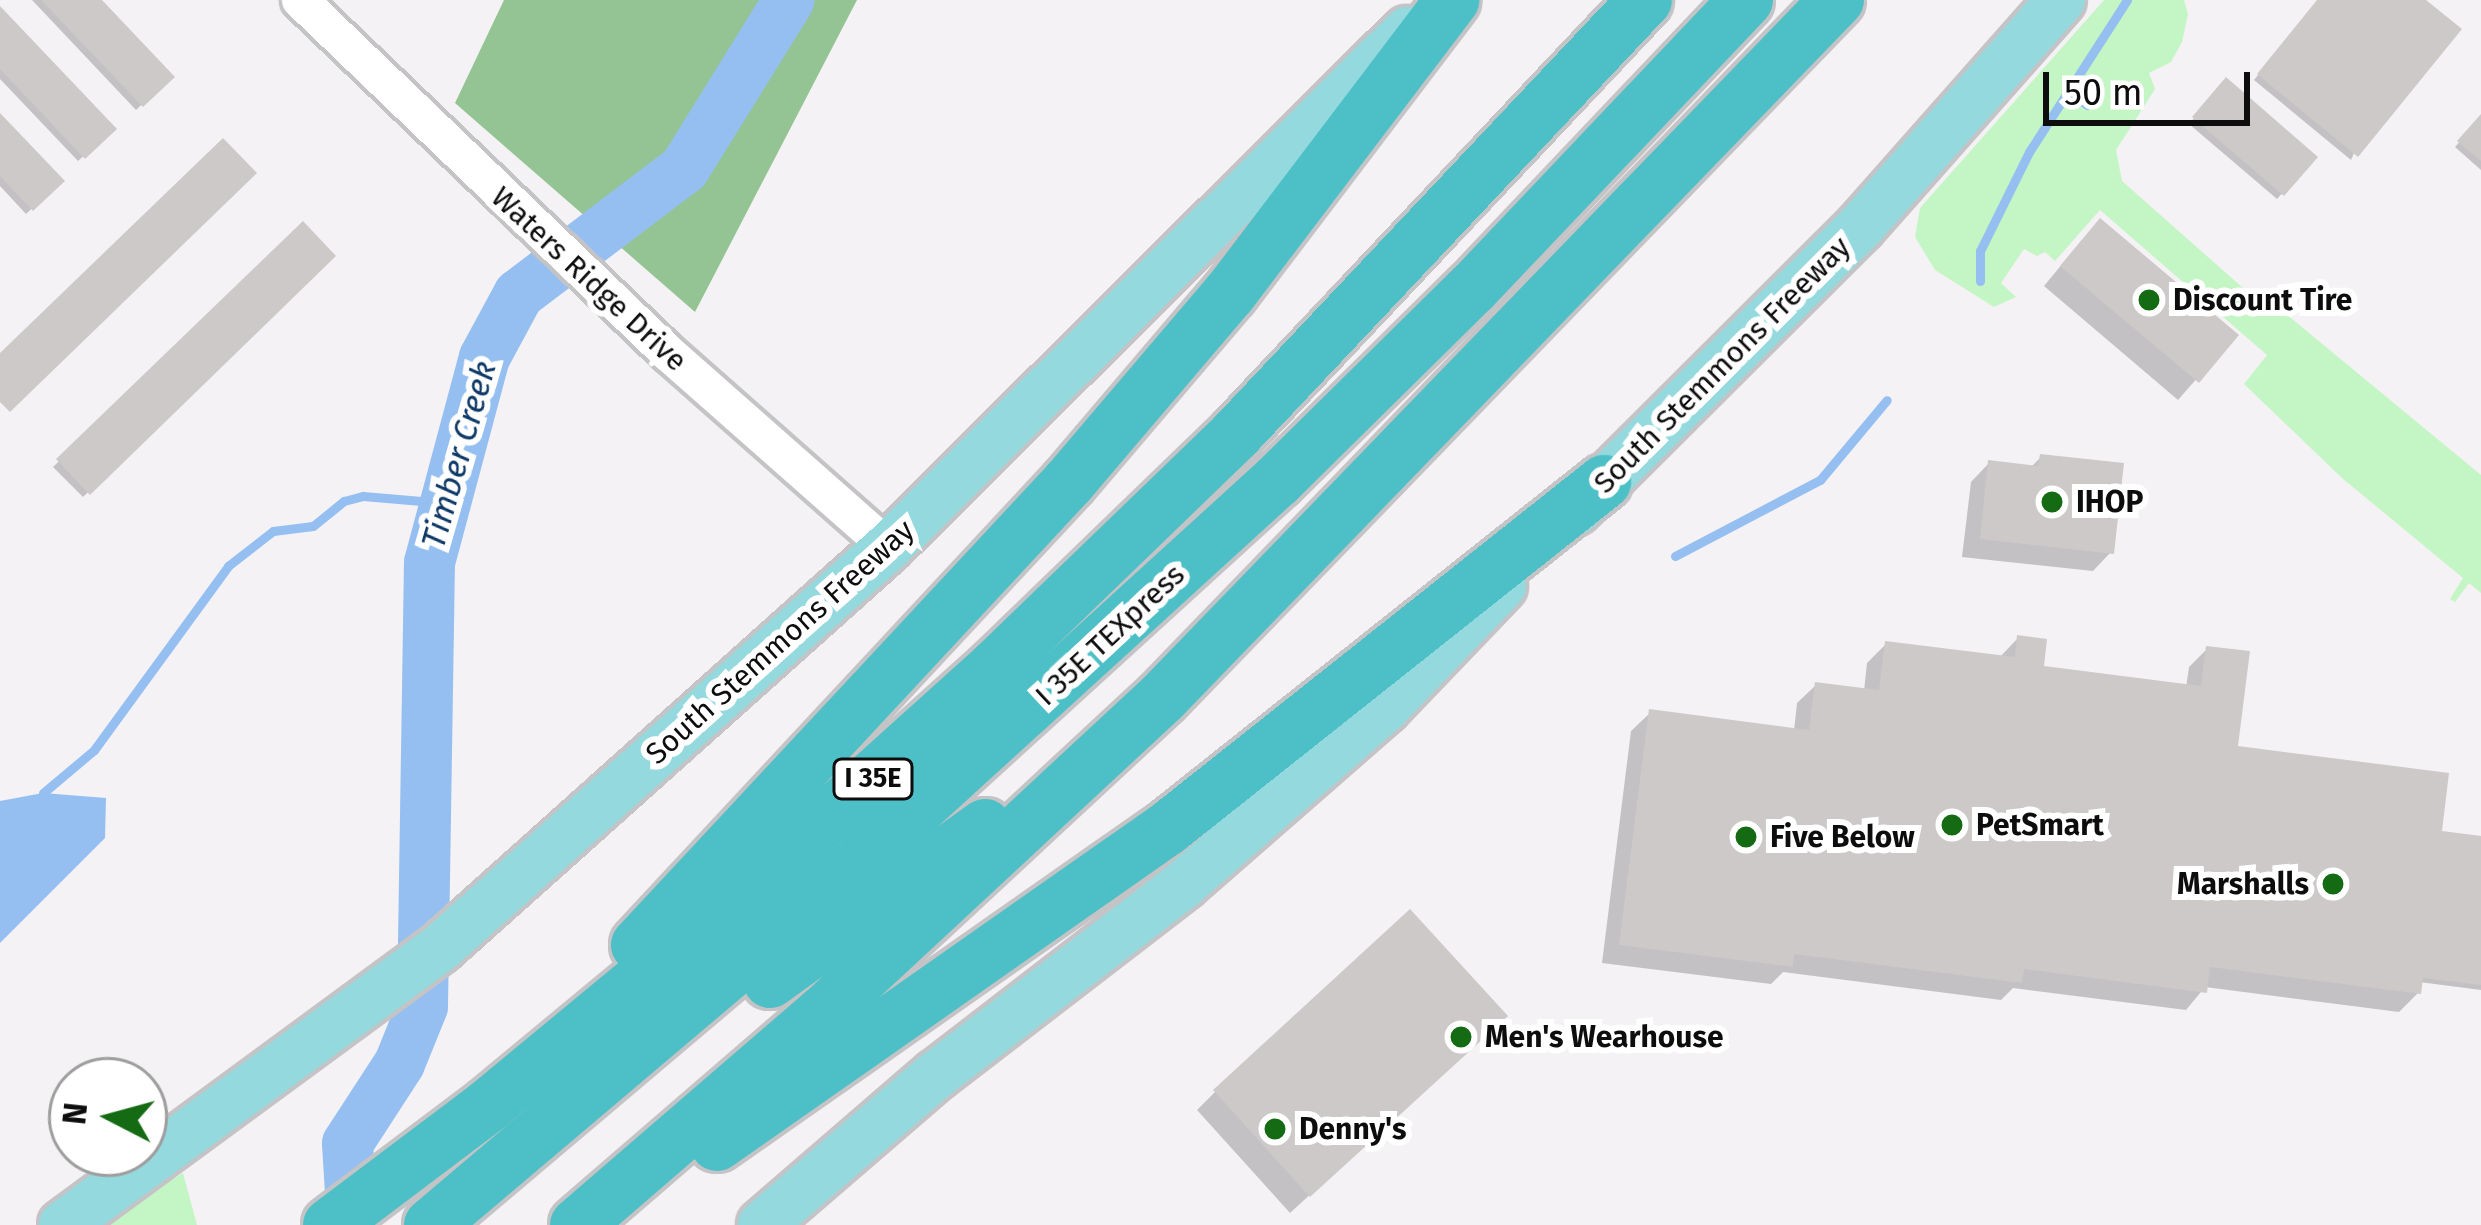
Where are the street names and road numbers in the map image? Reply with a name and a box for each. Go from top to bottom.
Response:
street label: Waters Ridge Drive [484,179,694,379]
street label: South Stemmons Freeway [1586,229,1858,501]
street label: South Stemmons Freeway [639,512,921,772]
street label: I 35E TEXpress [1028,557,1192,713]
road number: I 35E [831,758,915,800]

